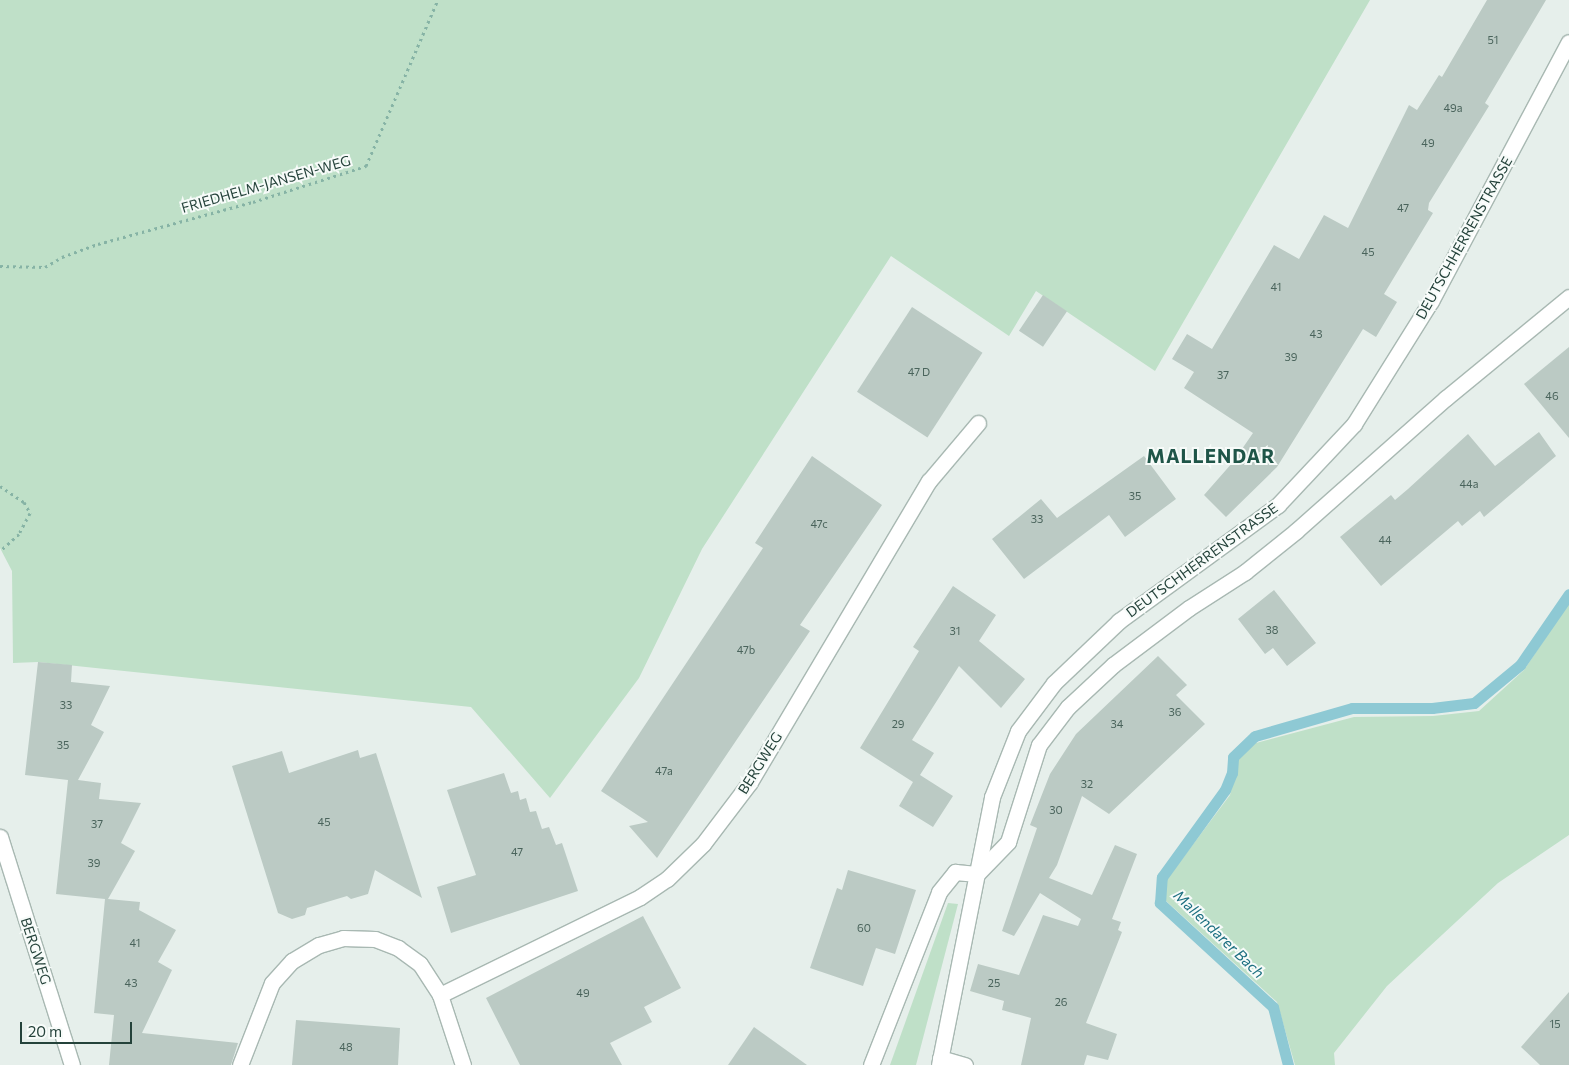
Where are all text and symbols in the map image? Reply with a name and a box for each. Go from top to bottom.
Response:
house number: 51 [1487,33,1499,47]
house number: 49a [1443,101,1463,115]
house number: 49 [1421,136,1435,150]
street label: FRIEDHELM-JANSEN-WEG [179,152,353,216]
street label: DEUTSCHHERRENSTRASSE [1412,154,1516,322]
house number: 47 [1397,201,1409,215]
house number: 45 [1362,245,1374,259]
house number: 41 [1271,280,1281,294]
house number: 43 [1310,327,1322,341]
house number: 39 [1285,350,1297,364]
house number: 47 D [908,365,930,379]
house number: 37 [1217,368,1229,382]
house number: 46 [1545,389,1559,403]
district label: MALLENDAR [1145,445,1277,467]
house number: 44a [1460,477,1478,491]
house number: 35 [1129,489,1141,503]
street label: DEUTSCHHERRENSTRASSE [1123,499,1281,621]
house number: 33 [1031,512,1043,526]
house number: 47c [810,517,828,531]
house number: 44 [1378,533,1392,547]
house number: 38 [1266,623,1278,637]
house number: 31 [950,624,960,638]
house number: 47b [737,643,755,657]
house number: 33 [60,698,72,712]
house number: 36 [1169,705,1181,719]
house number: 29 [892,717,904,731]
house number: 34 [1111,717,1123,731]
street label: BERGWEG [734,729,786,797]
house number: 35 [57,738,69,752]
house number: 47a [655,764,673,778]
house number: 32 [1081,777,1093,791]
house number: 30 [1049,803,1063,817]
house number: 45 [318,815,330,829]
house number: 37 [91,817,103,831]
house number: 47 [511,845,523,859]
house number: 39 [88,856,100,870]
water label: Mallendarer Bach [1170,886,1268,982]
street label: BERGWEG [17,915,55,987]
house number: 60 [857,921,871,935]
house number: 41 [130,936,140,950]
house number: 43 [125,976,137,990]
house number: 25 [988,976,1000,990]
house number: 49 [576,986,590,1000]
house number: 26 [1055,995,1067,1009]
scale bar [22,1012,135,1044]
house number: 15 [1549,1017,1561,1031]
text: 20 m [28,1022,62,1040]
house number: 48 [339,1040,353,1054]

